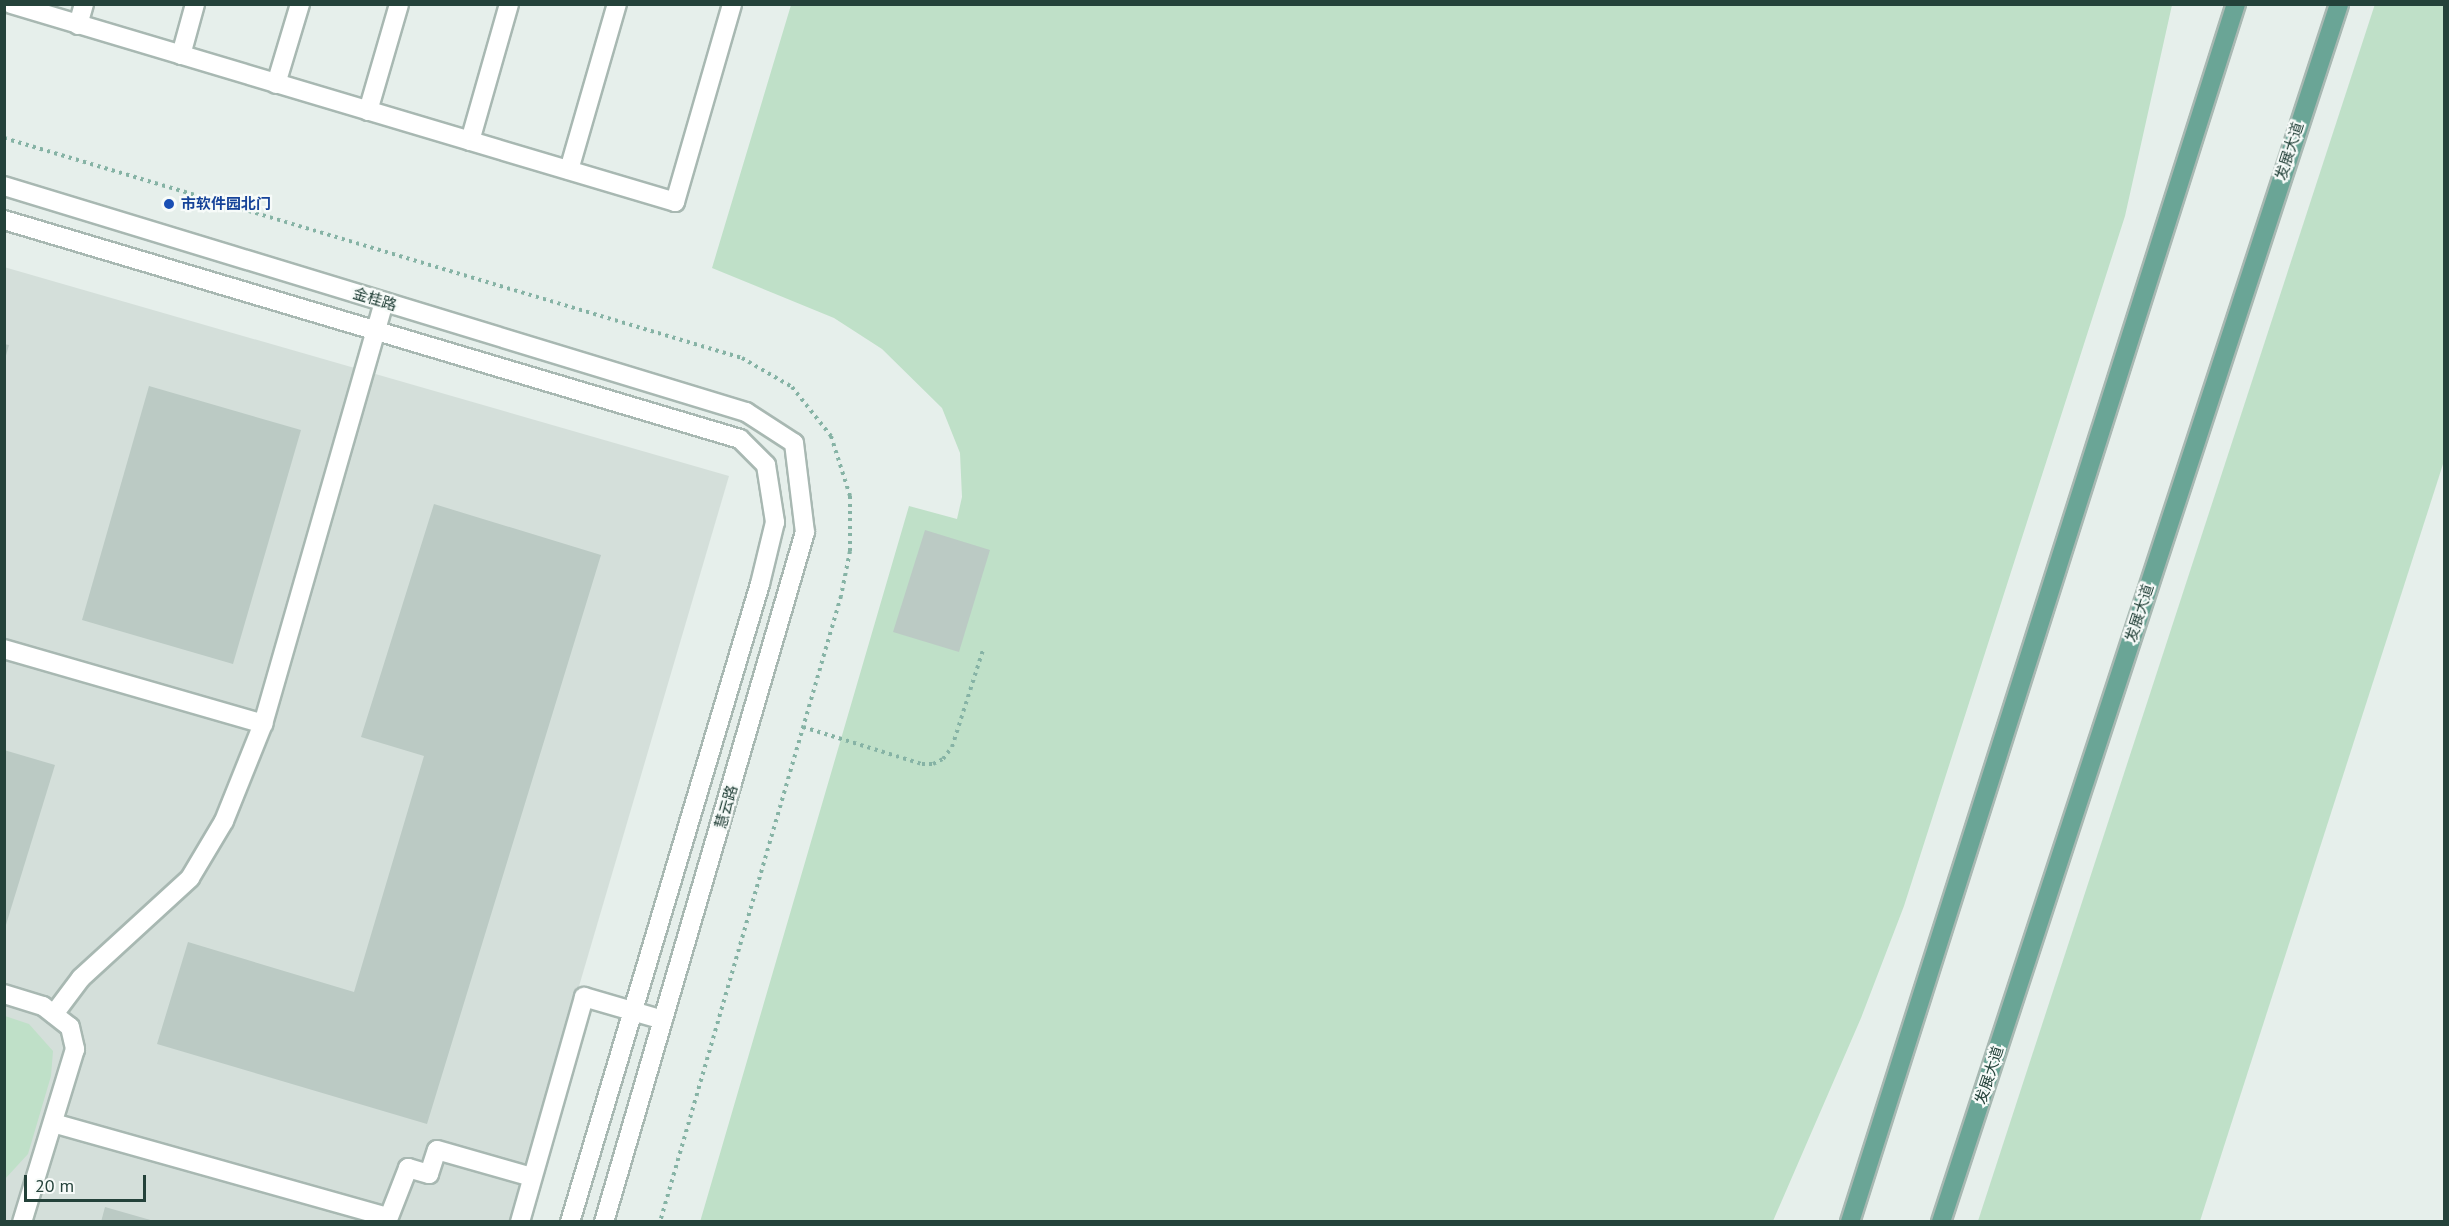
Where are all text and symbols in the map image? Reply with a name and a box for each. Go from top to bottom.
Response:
street label: 发展大道 [2271,120,2307,182]
place label: 市软件园北门 [181,195,271,213]
marker: 市软件园北门 [162,197,176,211]
street label: 金桂路 [351,284,399,314]
street label: 发展大道 [2121,582,2157,644]
street label: 慧云路 [711,783,741,831]
street label: 发展大道 [1971,1044,2007,1106]
scale bar [27,1163,148,1201]
text: 20 m [35,1174,74,1197]

